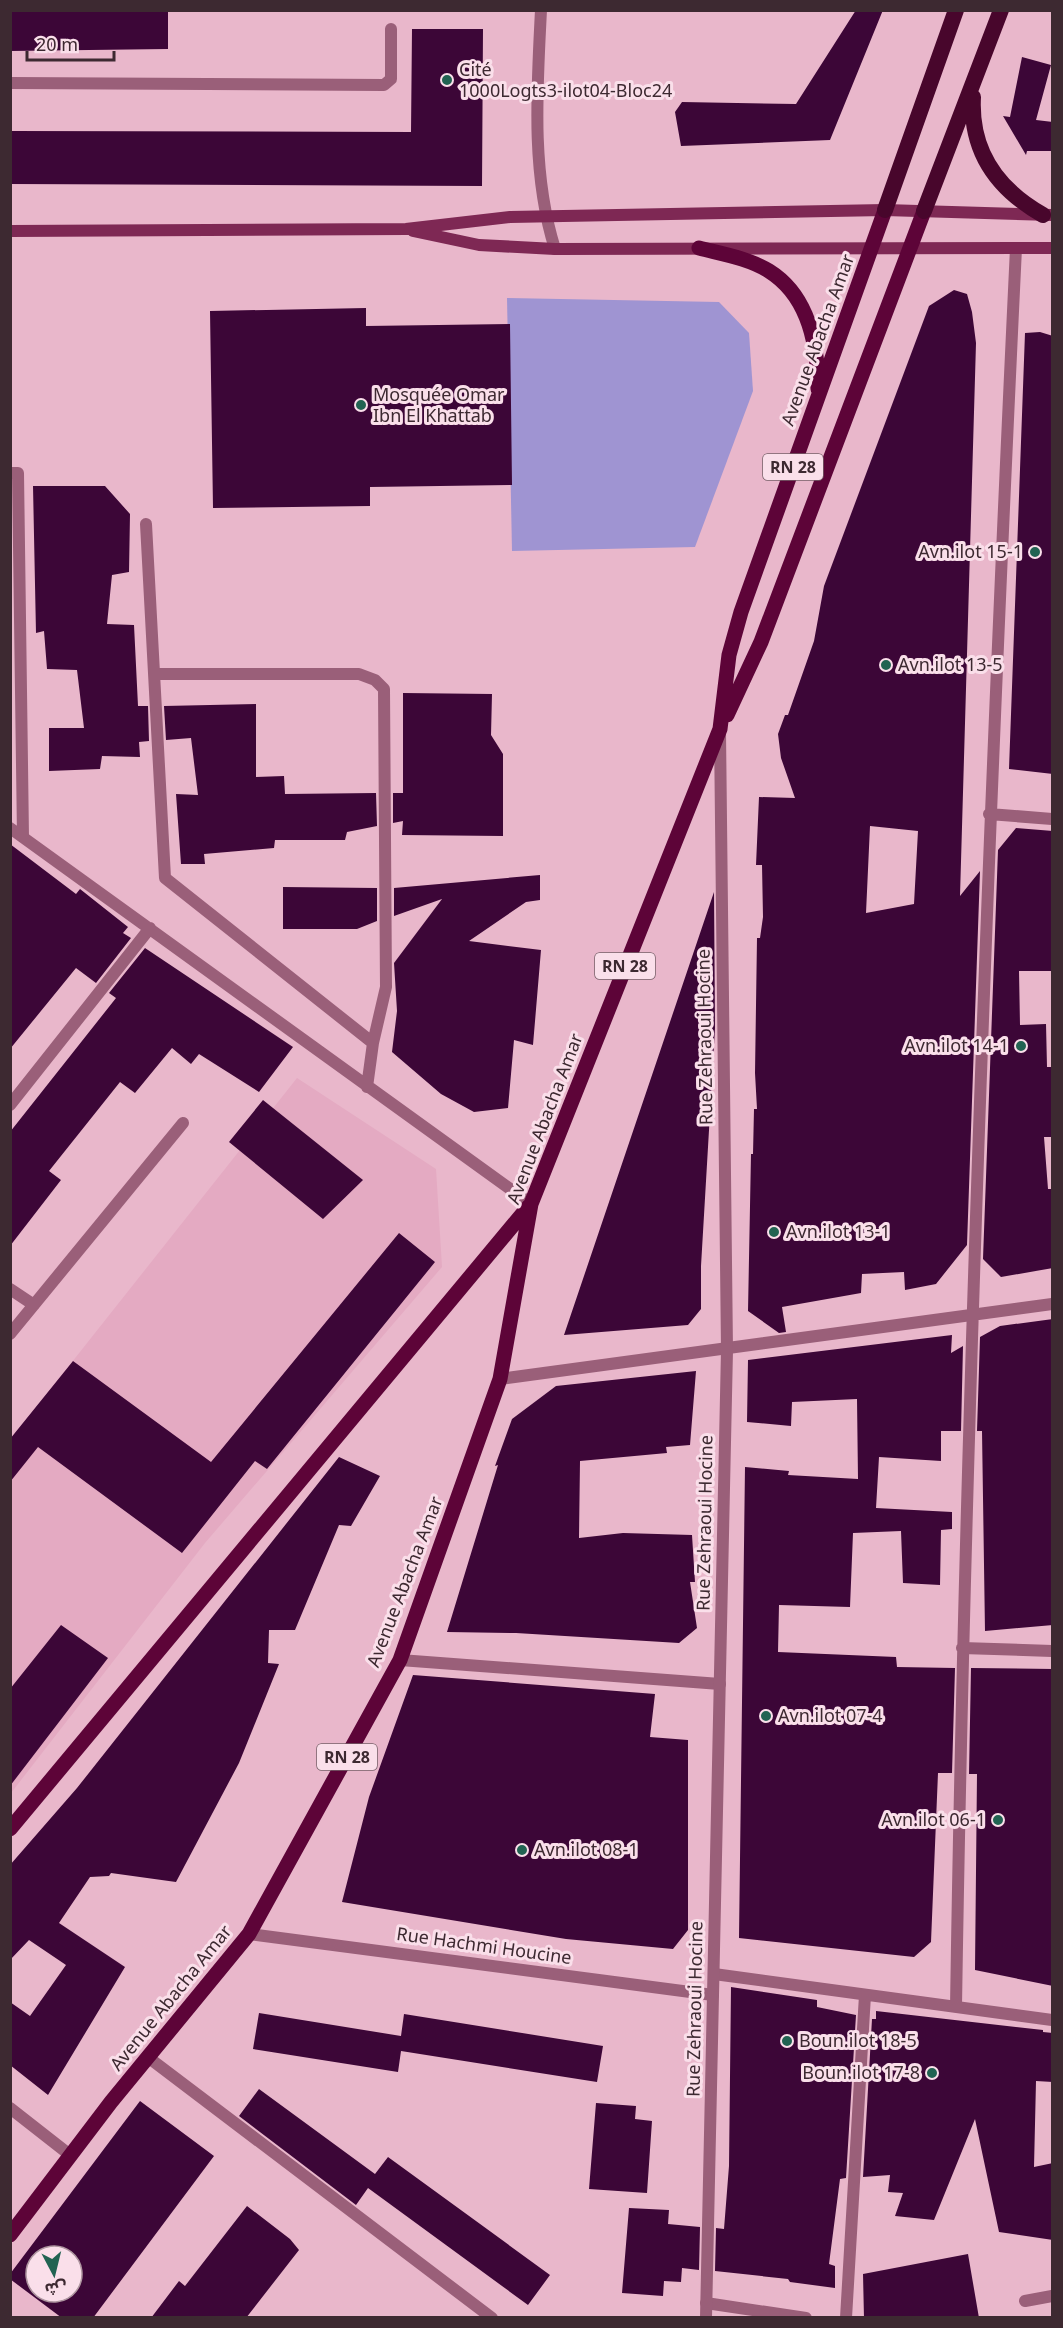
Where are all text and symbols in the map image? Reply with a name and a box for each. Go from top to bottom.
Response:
scale bar [27,24,114,62]
text: 20 m [36,26,78,64]
place label: Cité 1000Logts3-ilot04-Bloc24 [459,51,672,110]
marker: Cité 1000Logts3-ilot04-Bloc24 [440,73,454,87]
street label: Avenue Abacha Amar [769,248,867,432]
place label: Mosquée Omar Ibn El Khattab [373,376,505,435]
marker: Mosquée Omar Ibn El Khattab [354,398,368,412]
road number: RN 28 [763,454,823,480]
place label: Avn.ilot 15-1 [918,533,1023,571]
marker: Avn.ilot 15-1 [1028,545,1042,559]
place label: Avn.ilot 13-5 [898,646,1003,684]
marker: Avn.ilot 13-5 [879,658,893,672]
street label: Rue Zehraoui Hocine [684,949,726,1125]
road number: RN 28 [595,953,655,979]
street label: Avenue Abacha Amar [495,1027,595,1210]
place label: Avn.ilot 14-1 [904,1027,1009,1065]
marker: Avn.ilot 14-1 [1014,1039,1028,1053]
place label: Avn.ilot 13-1 [786,1213,891,1251]
marker: Avn.ilot 13-1 [767,1225,781,1239]
street label: Rue Zehraoui Hocine [684,1435,726,1611]
street label: Avenue Abacha Amar [355,1490,455,1673]
place label: Avn.ilot 07-4 [778,1697,883,1735]
marker: Avn.ilot 07-4 [759,1709,773,1723]
road number: RN 28 [317,1744,377,1770]
place label: Avn.ilot 06-1 [881,1801,986,1839]
marker: Avn.ilot 06-1 [991,1813,1005,1827]
place label: Avn.ilot 08-1 [534,1831,639,1869]
marker: Avn.ilot 08-1 [515,1843,529,1857]
street label: Avenue Abacha Amar [99,1915,243,2080]
street label: Rue Hachmi Houcine [394,1915,574,1977]
street label: Rue Zehraoui Hocine [674,1921,716,2097]
place label: Boun.ilot 18-5 [799,2022,917,2060]
marker: Boun.ilot 18-5 [780,2034,794,2048]
place label: Boun.ilot 17-8 [802,2054,920,2092]
marker: Boun.ilot 17-8 [925,2066,939,2080]
north arrow [24,2244,84,2304]
text: ش [43,2270,69,2306]

